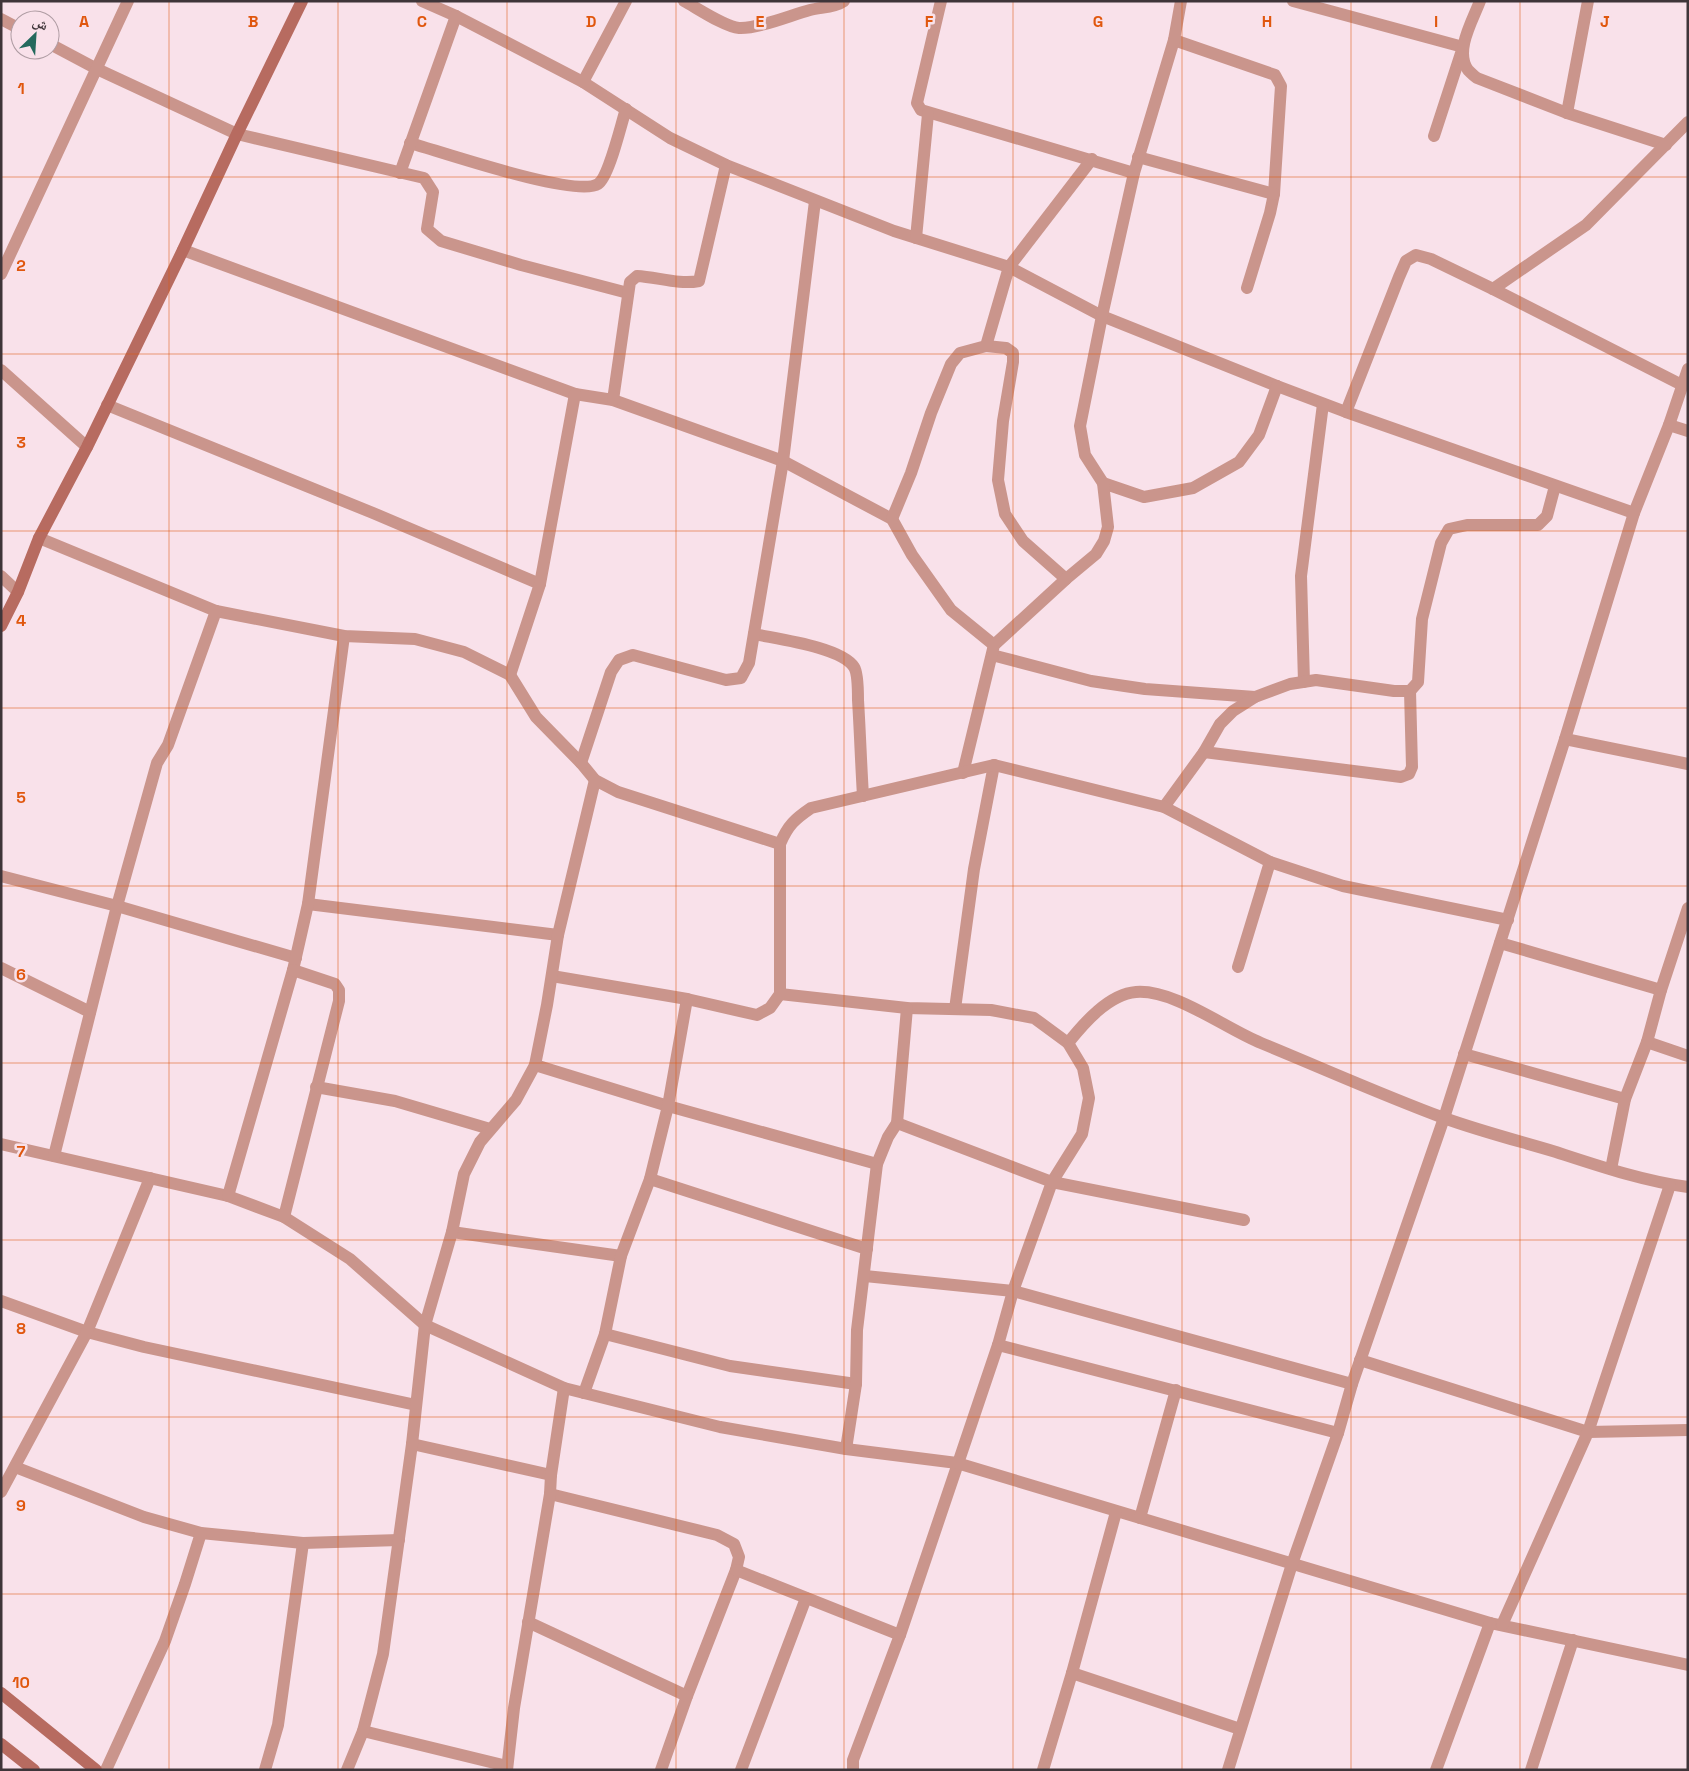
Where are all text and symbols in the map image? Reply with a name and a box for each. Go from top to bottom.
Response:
north arrow [10,10,60,60]
text: A [79,11,89,32]
text: B [248,11,258,32]
text: C [417,11,427,32]
text: D [586,11,596,32]
text: E [756,11,765,32]
text: F [925,11,934,32]
text: G [1093,11,1103,32]
text: H [1262,11,1272,32]
text: I [1434,11,1438,32]
text: J [1600,11,1610,32]
text: ش [30,12,51,35]
text: 1 [17,78,25,99]
text: 2 [16,255,26,276]
text: 3 [16,432,26,453]
text: 4 [16,610,26,631]
text: 5 [16,787,26,808]
text: 6 [16,964,26,985]
text: 7 [17,1141,26,1162]
text: 8 [16,1318,26,1339]
text: 9 [16,1495,26,1516]
text: 10 [12,1672,30,1693]

